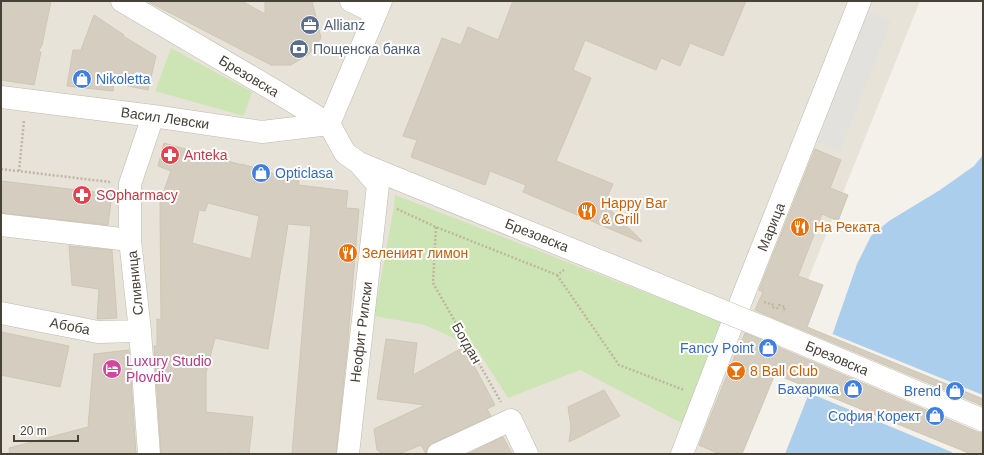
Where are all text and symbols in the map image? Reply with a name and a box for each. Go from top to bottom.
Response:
office icon: Allianz [299,14,321,36]
place label: Allianz [324,17,365,33]
bank icon: Пощенска банка [288,38,310,60]
place label: Пощенска банка [313,41,420,57]
street label: Брезовска [216,52,282,100]
shop icon: Nikoletta [71,68,93,90]
place label: Nikoletta [96,71,151,87]
street label: Васил Левски [120,104,210,132]
pharmacy icon: Anteka [159,144,181,166]
place label: Anteka [184,147,228,163]
shop icon: Opticlasa [250,162,272,184]
place label: Opticlasa [275,165,334,181]
pharmacy icon: SOpharmacy [71,184,93,206]
place label: SOpharmacy [96,187,178,203]
place label: Happy Bar & Grill [601,195,667,227]
restaurant icon: Happy Bar & Grill [576,200,598,222]
street label: Марица [754,200,788,254]
street label: Брезовска [503,215,571,255]
restaurant icon: На Реката [789,216,811,238]
place label: На Реката [814,219,880,235]
restaurant icon: Зеленият лимон [337,242,359,264]
place label: Зеленият лимон [362,245,468,261]
street label: Сливница [124,250,146,316]
street label: Неофит Рилски [347,281,375,383]
street label: Абоба [49,314,92,338]
street label: Богдан [449,319,485,367]
shop icon: Fancy Point [757,337,779,359]
street label: Брезовска [803,338,871,379]
place label: Fancy Point [680,340,754,356]
place label: Luxury Studio Plovdiv [126,353,212,385]
hotel icon: Luxury Studio Plovdiv [101,358,123,380]
bar icon: 8 Ball Club [725,360,747,382]
place label: 8 Ball Club [750,363,818,379]
shop icon: Бахарика [842,378,864,400]
shop icon: Brend [944,380,966,402]
place label: Бахарика [778,381,839,397]
place label: Brend [904,383,941,399]
shop icon: София Корект [924,405,946,427]
place label: София Корект [828,408,922,424]
scale bar [14,417,78,443]
text: 20 m [20,424,47,438]

